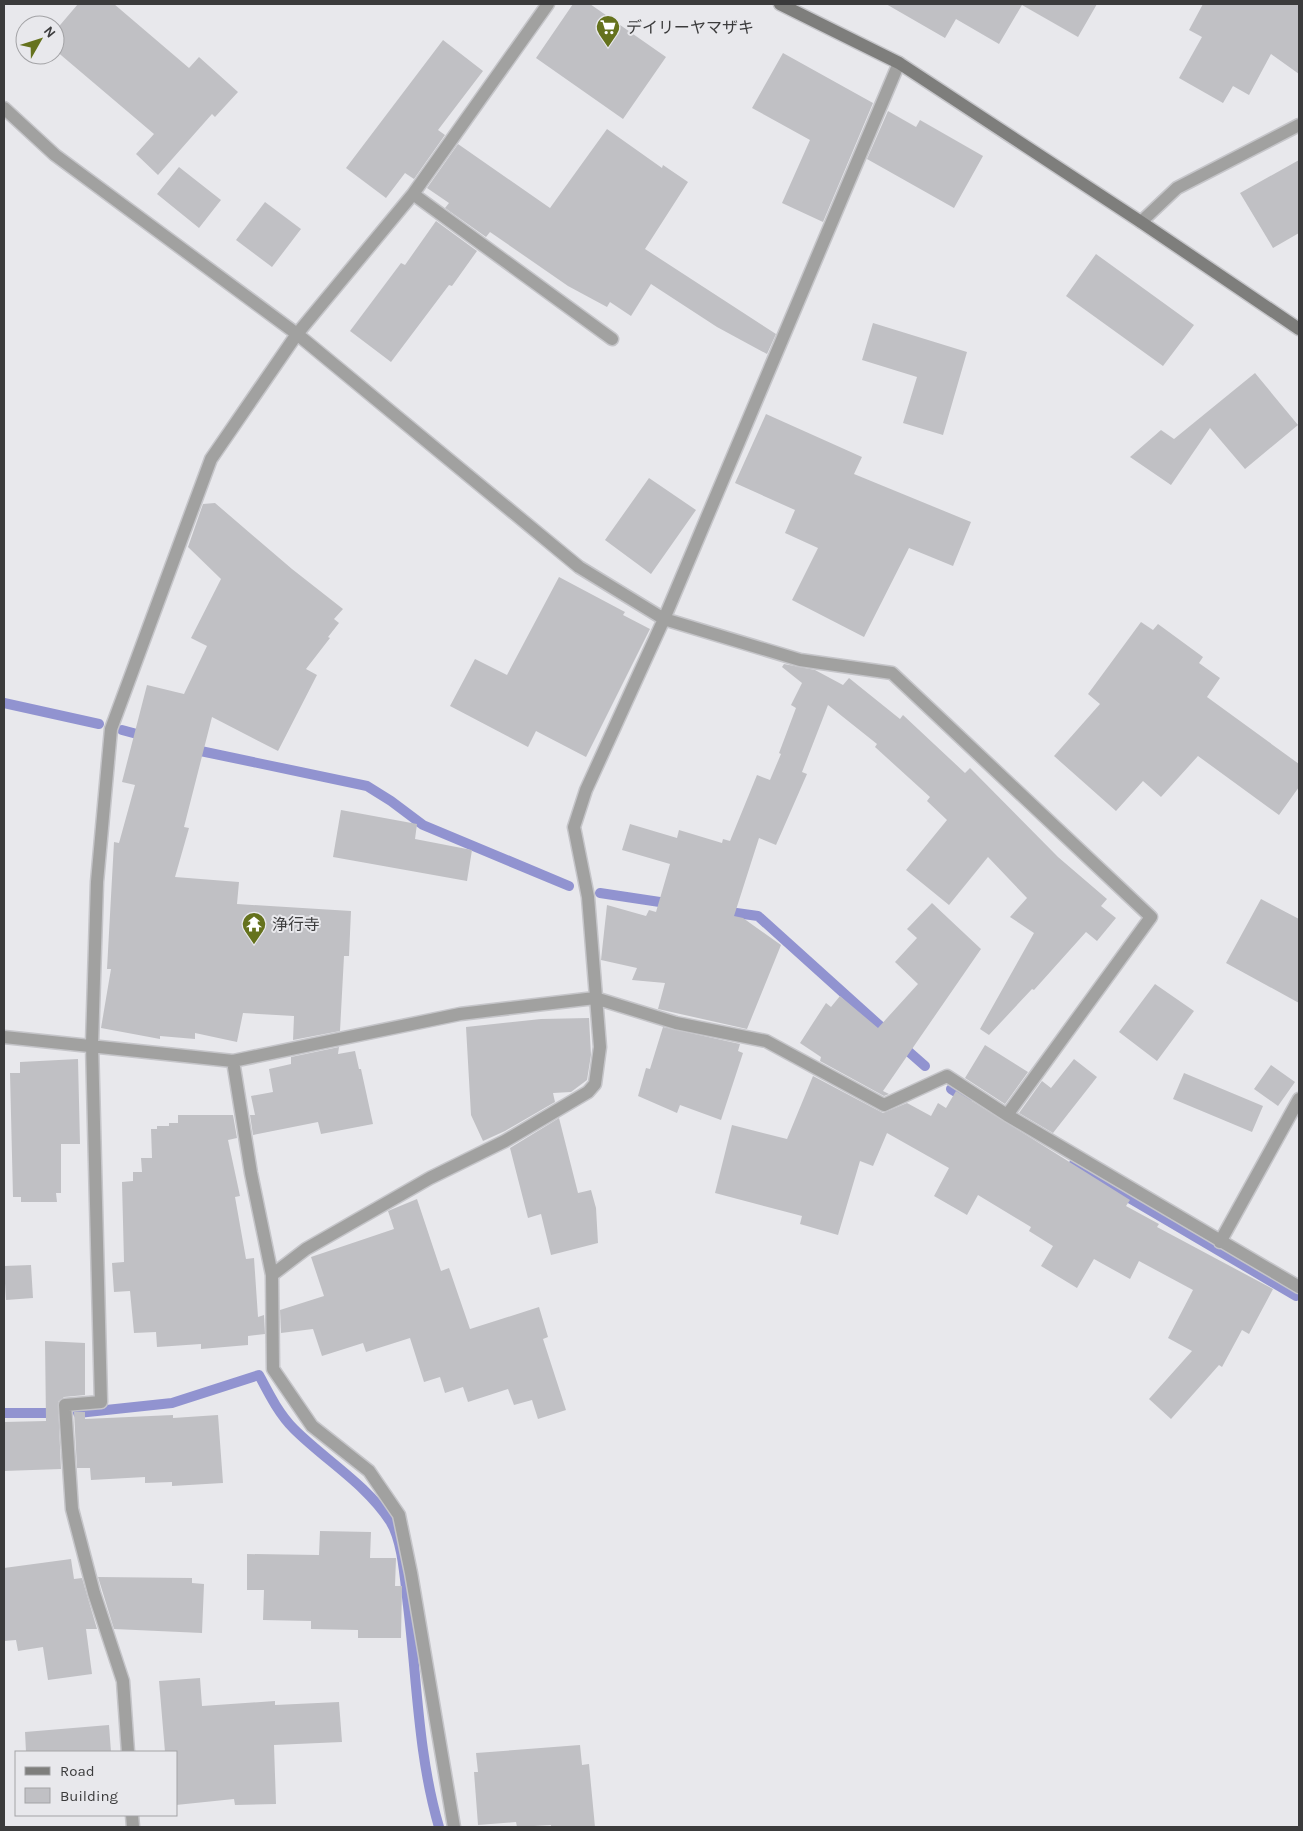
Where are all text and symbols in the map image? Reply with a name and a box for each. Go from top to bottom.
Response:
supermarket icon: デイリーヤマザキ [595,14,621,48]
north arrow [15,15,65,65]
place label: デイリーヤマザキ [626,18,754,37]
text: N [40,23,59,41]
temple icon: 浄行寺 [241,911,267,945]
place label: 浄行寺 [272,915,320,934]
legend [15,1751,178,1816]
text: Road [60,1762,95,1780]
text: Building [60,1787,118,1805]

